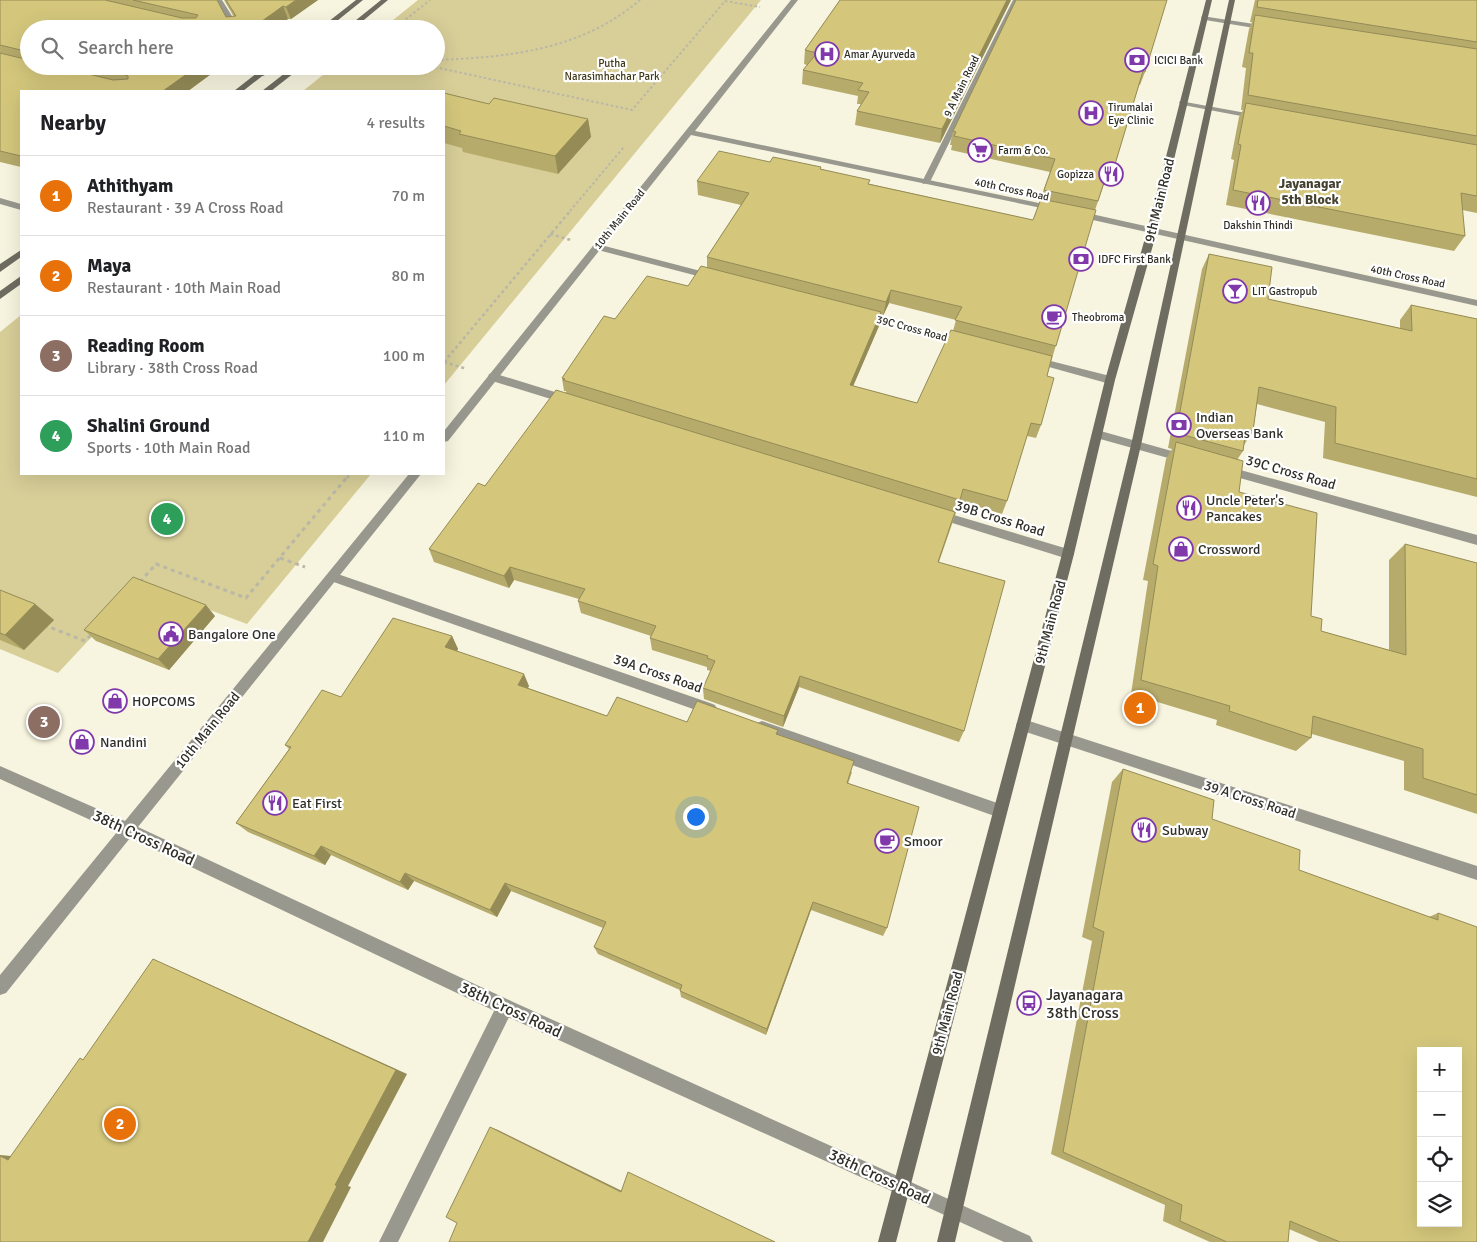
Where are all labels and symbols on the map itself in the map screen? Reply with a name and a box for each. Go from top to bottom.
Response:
hospital icon: Amar Ayurveda [814,41,840,67]
bank icon: ICICI Bank [1124,47,1150,73]
place label: Amar Ayurveda [844,48,916,61]
street label: 9 A Main Road [941,53,982,119]
place label: ICICI Bank [1154,54,1204,67]
park label: Putha Narasimhachar Park [564,57,660,83]
hospital icon: Tirumalai Eye Clinic [1078,100,1104,126]
place label: Tirumalai Eye Clinic [1108,101,1154,127]
supermarket icon: Farm & Co. [967,137,993,163]
place label: Farm & Co. [998,144,1049,157]
street label: 9th Main Road [1141,156,1178,244]
restaurant icon: Gopizza [1098,161,1124,187]
place label: Gopizza [1057,168,1094,181]
street label: 40th Cross Road [973,175,1051,204]
district label: Jayanagar 5th Block [1279,175,1342,208]
street label: 10th Main Road [591,187,648,252]
restaurant icon: Dakshin Thindi [1245,190,1271,216]
place label: Dakshin Thindi [1223,219,1293,232]
bank icon: IDFC First Bank [1068,246,1094,272]
place label: IDFC First Bank [1098,253,1171,266]
street label: 40th Cross Road [1369,262,1447,291]
bar icon: LIT Gastropub [1222,278,1248,304]
place label: LIT Gastropub [1252,285,1317,298]
cafe icon: Theobroma [1041,304,1067,330]
place label: Theobroma [1072,311,1125,324]
street label: 39C Cross Road [875,313,949,344]
place label: Indian Overseas Bank [1196,409,1283,442]
bank icon: Indian Overseas Bank [1166,412,1192,438]
street label: 39C Cross Road [1244,452,1338,493]
place label: Uncle Peter's Pancakes [1206,492,1284,525]
restaurant icon: Uncle Peter's Pancakes [1176,495,1202,521]
street label: 39B Cross Road [953,497,1047,540]
pin: 4 [151,500,183,538]
shop icon: Crossword [1168,536,1194,562]
place label: Crossword [1198,541,1261,558]
street label: 9th Main Road [1031,578,1070,666]
public building icon: Bangalore One [158,621,184,647]
place label: Bangalore One [188,626,276,643]
street label: 39A Cross Road [611,650,704,697]
shop icon: HOPCOMS [102,688,128,714]
street label: 10th Main Road [171,689,243,772]
pin: 1 [1124,689,1156,727]
place label: HOPCOMS [132,693,195,710]
pin: 3 [28,703,60,741]
shop icon: Nandini [69,729,95,755]
place label: Nandini [100,734,147,751]
street label: 39 A Cross Road [1202,777,1298,822]
restaurant icon: Eat First [262,790,288,816]
place label: Eat First [292,795,342,812]
your location [683,804,709,830]
street label: 38th Cross Road [89,806,198,870]
restaurant icon: Subway [1131,817,1157,843]
place label: Subway [1162,822,1209,839]
cafe icon: Smoor [874,828,900,854]
place label: Smoor [904,833,943,850]
street label: 9th Main Road [928,969,967,1057]
street label: 38th Cross Road [456,978,565,1042]
place label: Jayanagara 38th Cross [1046,985,1123,1023]
bus stop icon: Jayanagara 38th Cross [1016,990,1042,1016]
pin: 2 [104,1105,136,1143]
street label: 38th Cross Road [825,1145,934,1209]

